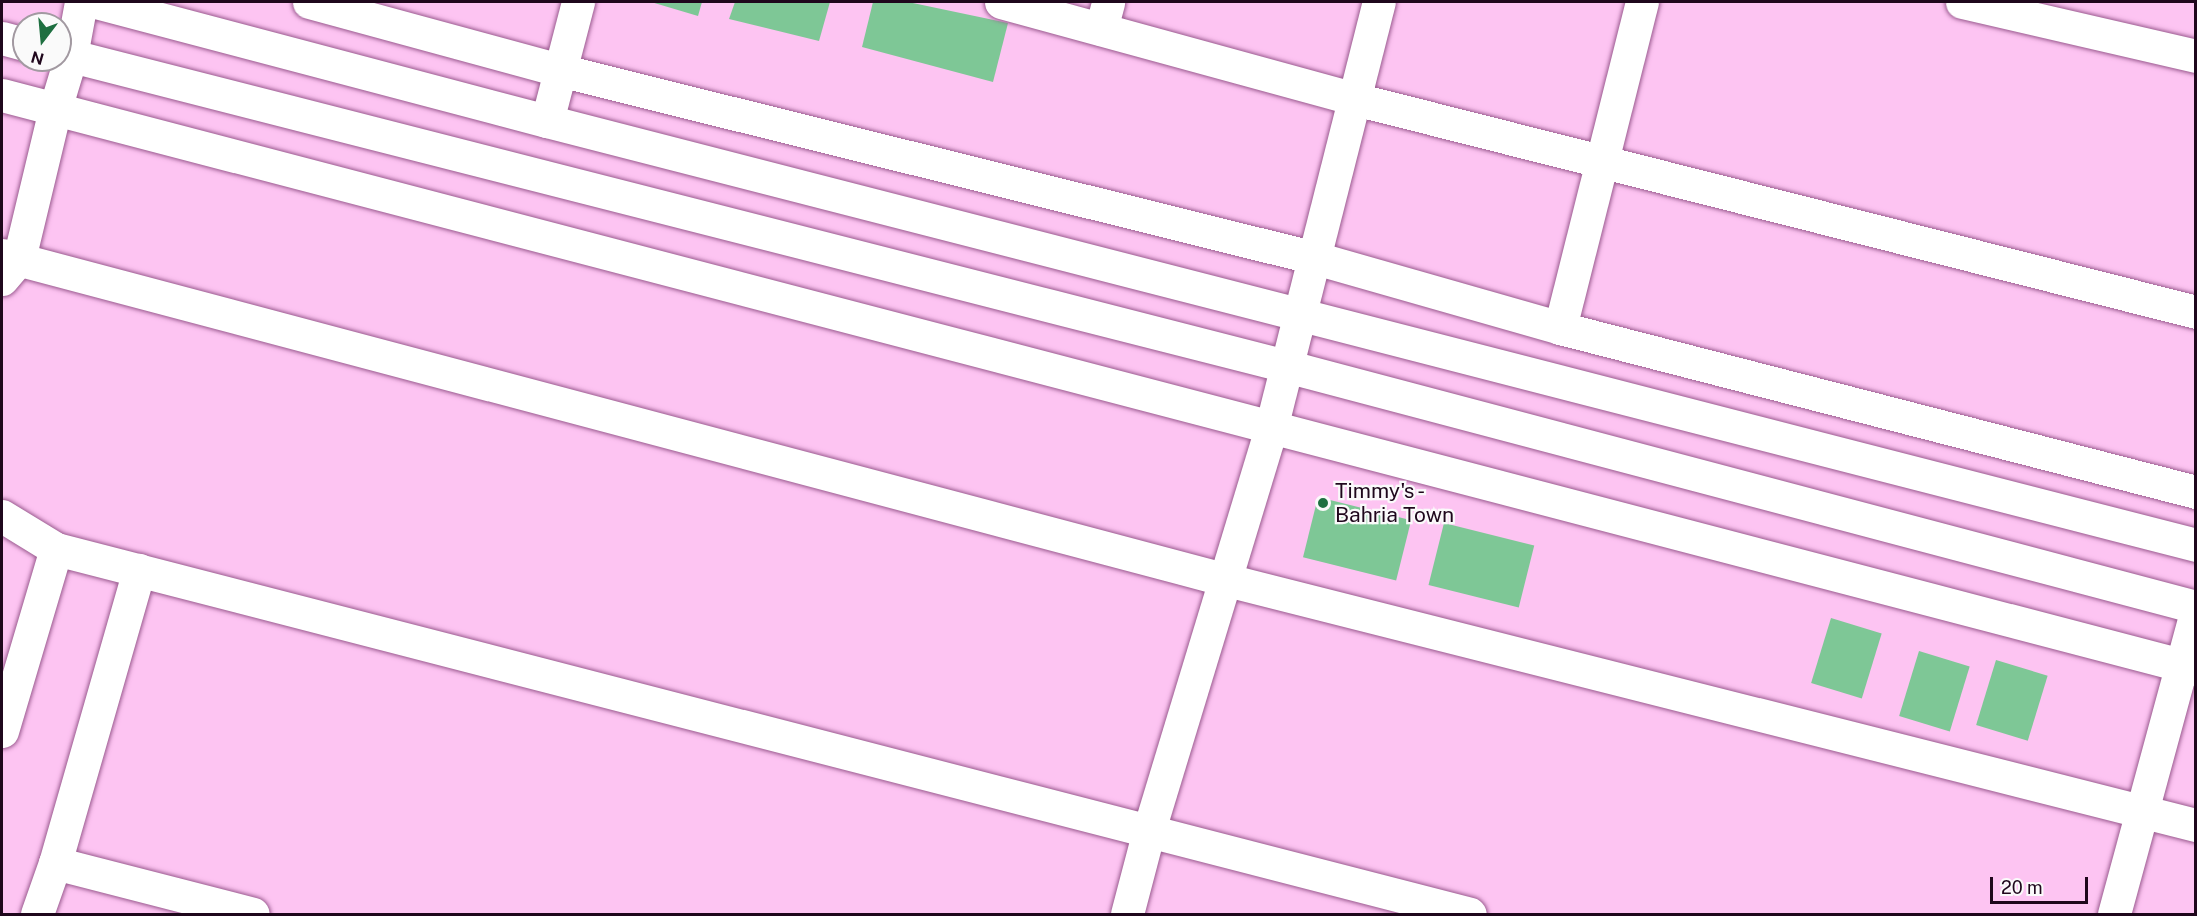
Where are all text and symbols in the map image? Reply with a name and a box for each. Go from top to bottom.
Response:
north arrow [12,12,72,72]
text: N [29,47,46,69]
place label: Timmy's - Bahria Town [1335,478,1454,528]
marker: Timmy's - Bahria Town [1316,496,1330,510]
scale bar [1993,865,2090,903]
text: 20 m [2001,877,2043,898]

